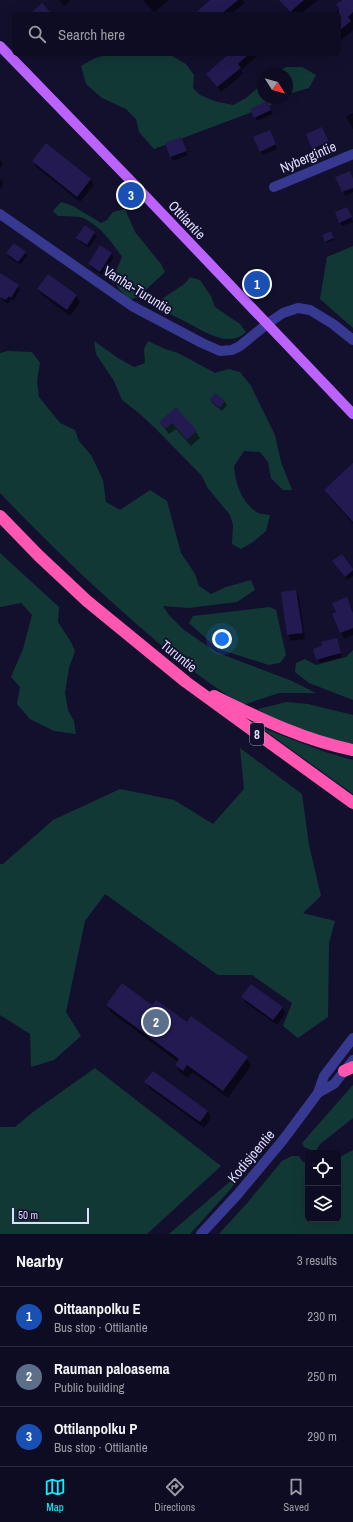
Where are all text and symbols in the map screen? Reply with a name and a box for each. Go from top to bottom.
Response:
search box [12,12,341,56]
icon: search [26,23,48,45]
text: Search here [58,24,125,45]
north arrow [257,68,293,104]
street label: Nybergintie [277,137,339,177]
pin: 3 [118,180,144,210]
street label: Ottilantie [165,197,209,243]
street label: Vanha-Turuntie [100,262,176,318]
pin: 1 [244,269,270,299]
your location [212,629,232,649]
street label: Turuntie [157,636,201,676]
road number: 8 [250,723,264,745]
pin: 2 [143,1007,169,1037]
street label: Kodisjoentie [224,1126,278,1186]
map controls [305,1150,341,1222]
button: locate [305,1150,341,1186]
button: layers [305,1186,341,1222]
scale bar [12,1206,89,1225]
text: 50 m [18,1208,38,1222]
text: Nearby [16,1249,63,1272]
text: 3 results [297,1252,337,1269]
text: Oittaanpolku E [54,1298,141,1319]
text: 1 [26,1308,32,1325]
text: 230 m [307,1308,337,1325]
text: Bus stop · Ottilantie [54,1319,148,1336]
text: Rauman paloasema [54,1358,170,1379]
text: 2 [26,1368,32,1385]
text: 250 m [307,1368,337,1385]
text: Public building [54,1379,125,1396]
text: Ottilanpolku P [54,1418,137,1439]
text: 3 [26,1428,32,1445]
text: 290 m [307,1428,337,1445]
text: Bus stop · Ottilantie [54,1439,148,1456]
tab: Map [44,1476,66,1514]
tab: Directions [154,1476,195,1514]
tab: Saved [283,1476,309,1514]

